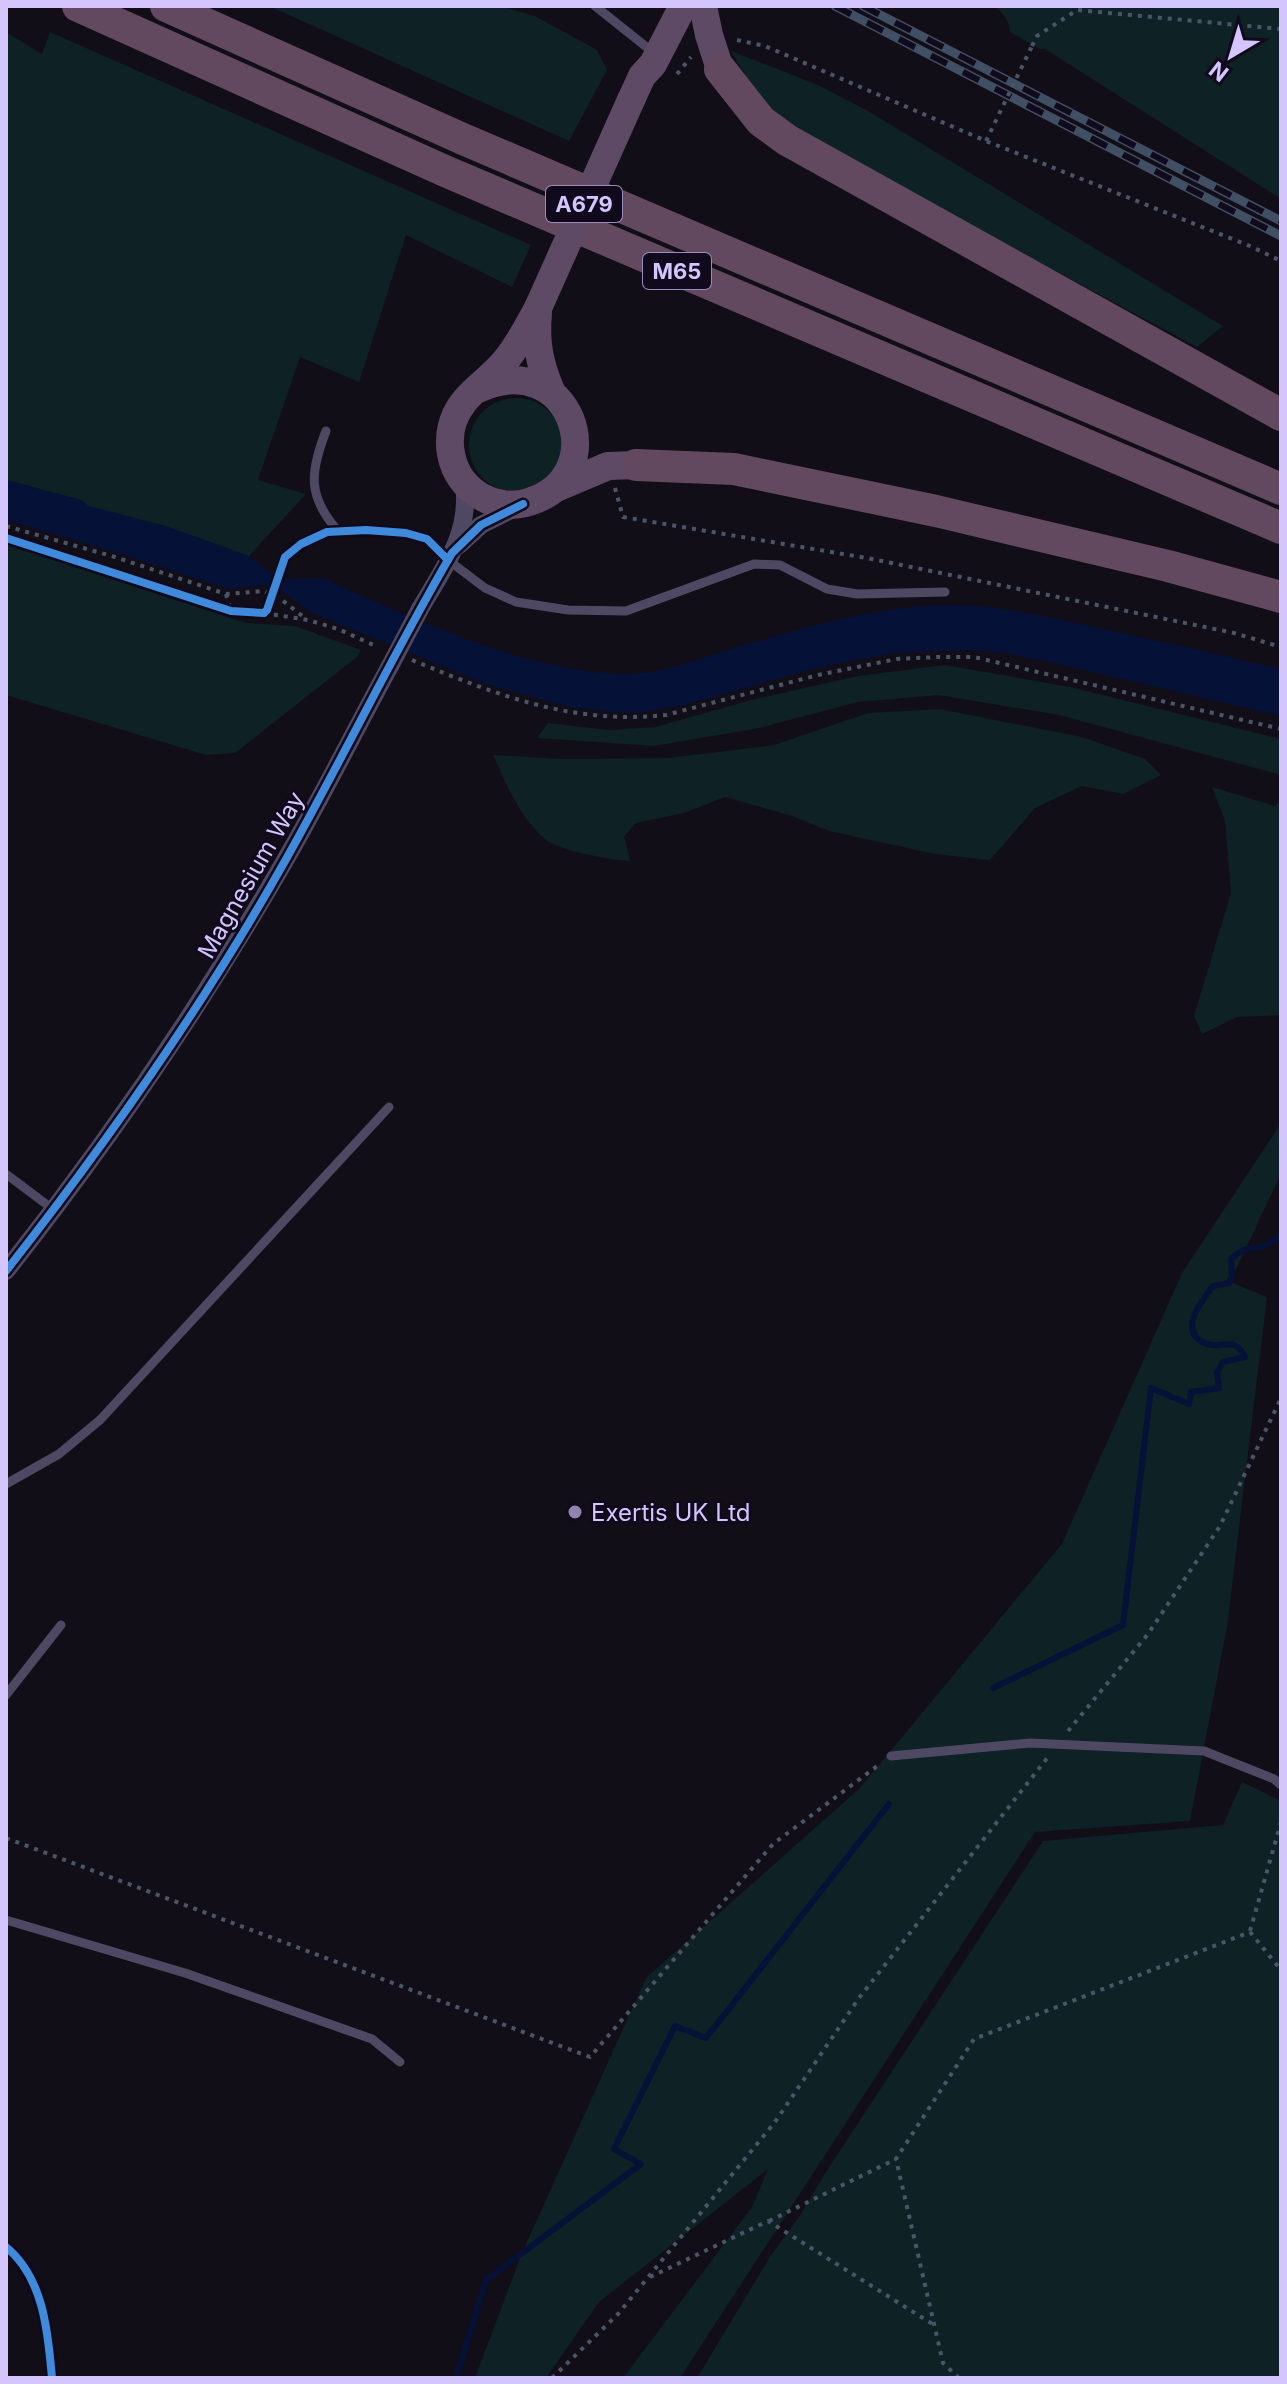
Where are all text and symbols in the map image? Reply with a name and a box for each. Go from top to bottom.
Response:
north arrow [1191,16,1271,96]
text: N [1204,56,1233,87]
road number: A679 [546,186,622,222]
road number: M65 [643,253,711,289]
street label: Magnesium Way [192,787,310,963]
place label: Exertis UK Ltd [591,1498,751,1527]
marker: Exertis UK Ltd [566,1503,584,1521]

